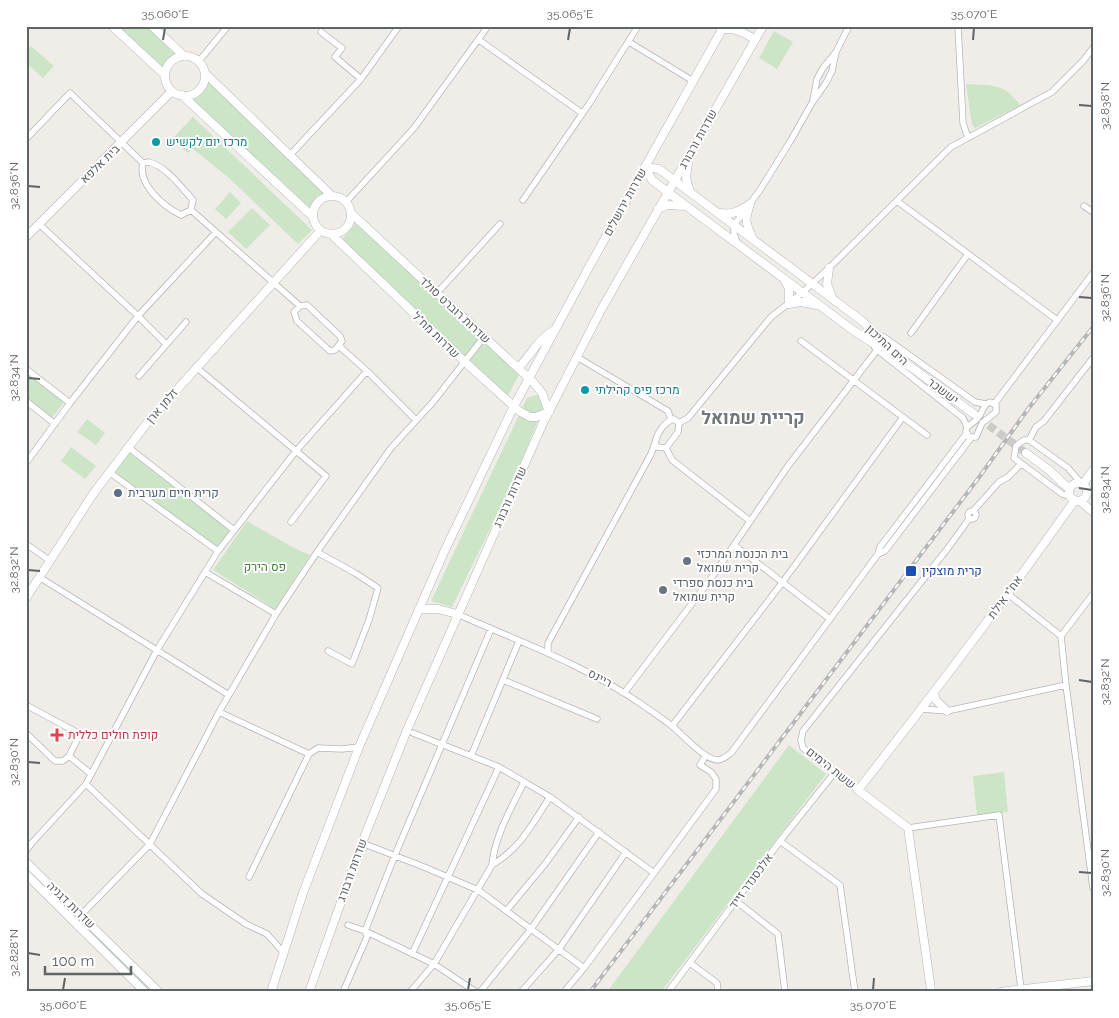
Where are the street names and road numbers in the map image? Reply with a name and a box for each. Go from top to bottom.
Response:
street label: שדרות ורבורג [676,107,720,171]
street label: בית אלפא [77,141,123,186]
street label: שדרות ירושלים [601,165,649,239]
street label: שדרות רוברט סולד [417,274,493,346]
street label: שדרות מח"ל [409,309,463,361]
street label: הים התיכון [863,322,911,368]
street label: יששכר [925,375,961,407]
street label: זלמן ארן [143,386,181,426]
street label: שדרות ורבורג [490,464,530,530]
street label: אח"י אילת [985,572,1026,621]
street label: ריינס [586,666,614,690]
street label: ששת הימים [803,744,859,792]
street label: שדרות ורבורג [334,837,370,903]
street label: אלכסנדר זייד [726,850,776,912]
street label: שדרות דגניה [44,879,98,931]

